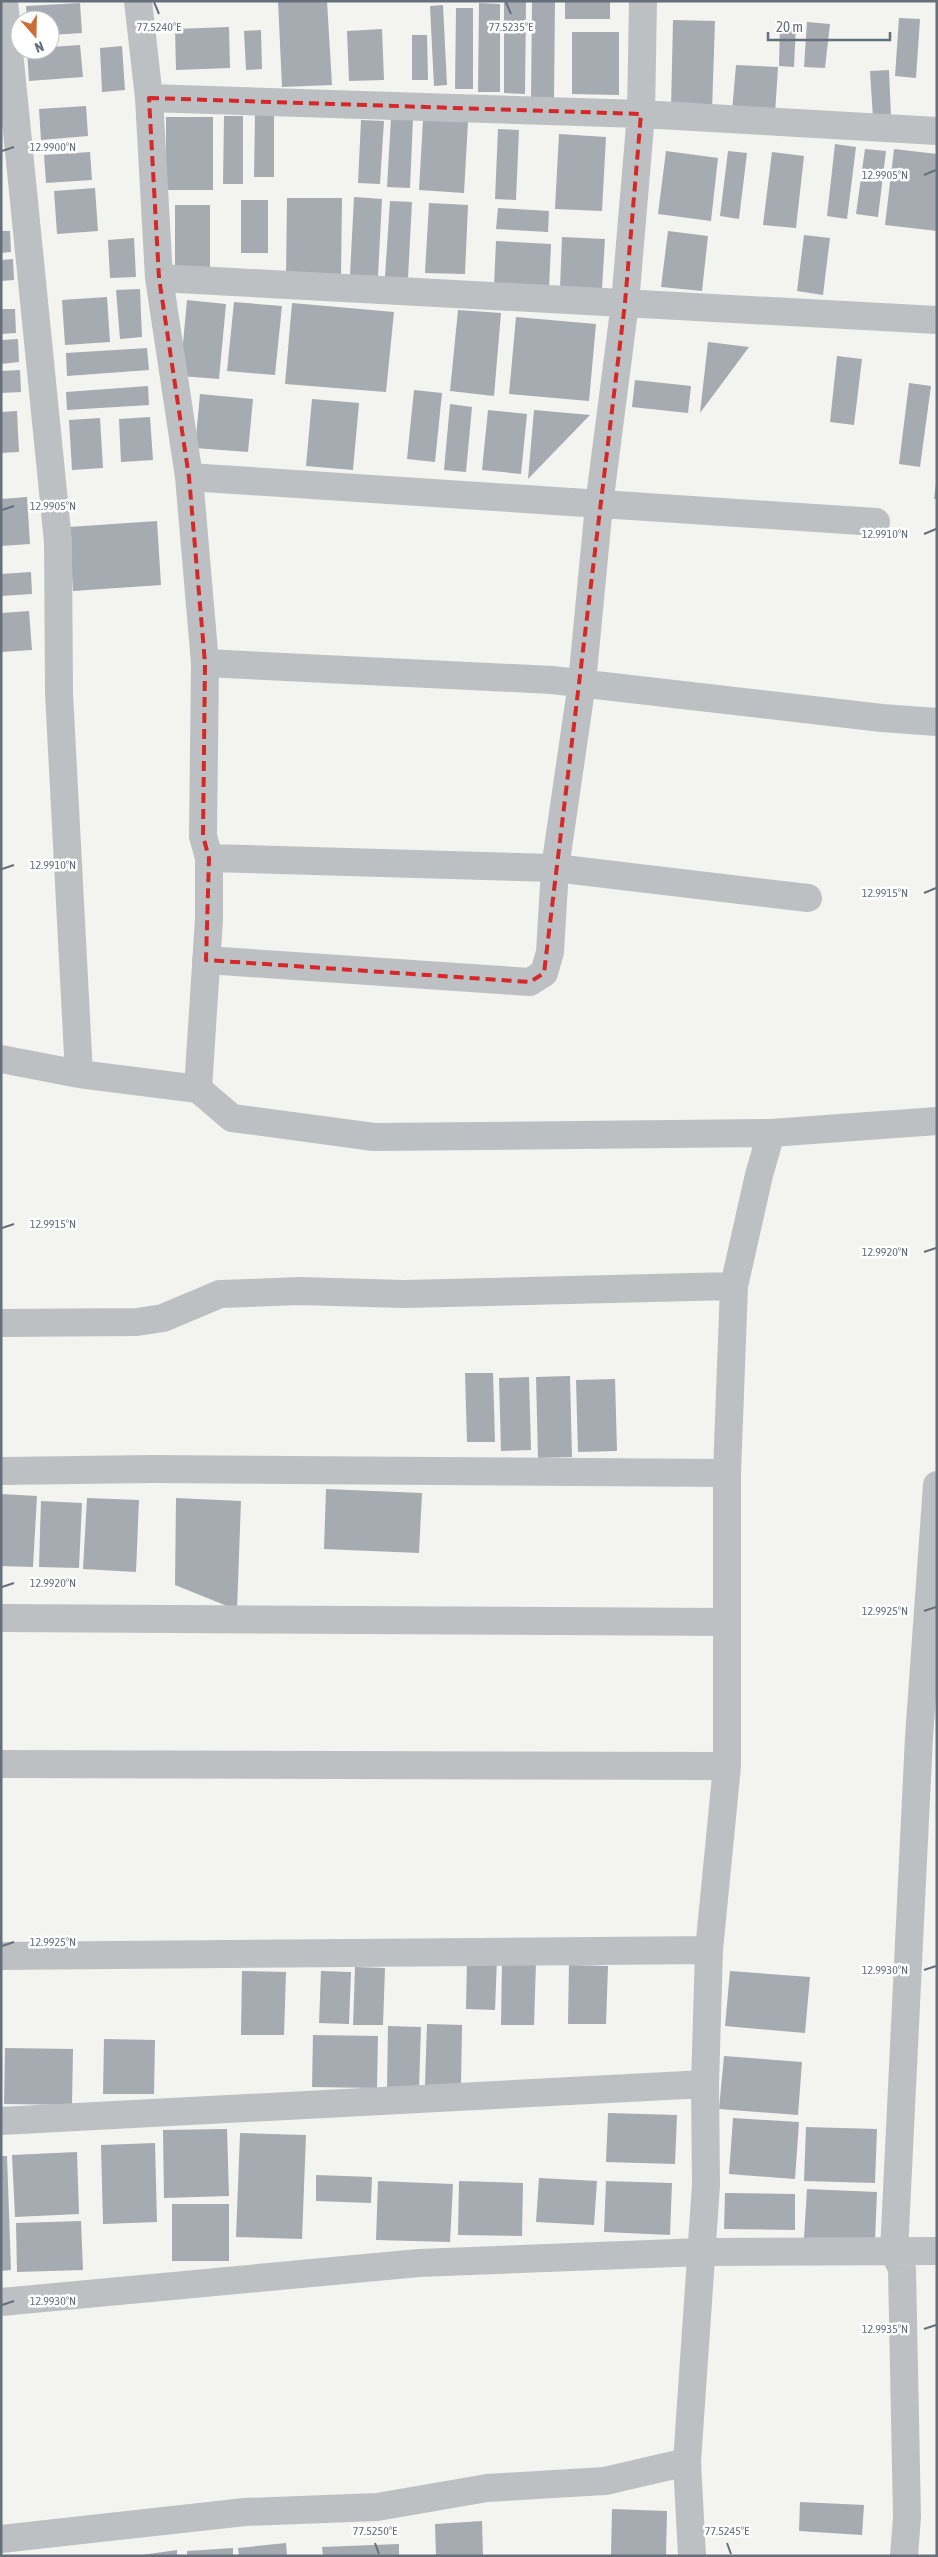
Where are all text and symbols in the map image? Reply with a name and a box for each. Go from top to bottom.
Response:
north arrow [10,10,60,60]
scale bar [768,10,890,42]
text: 20 m [776,18,803,35]
text: 77.5240°E [137,20,181,34]
text: 77.5235°E [489,20,533,34]
text: N [33,38,46,56]
text: 12.9900°N [30,140,76,154]
text: 12.9905°N [862,168,908,182]
text: 12.9905°N [30,499,76,513]
text: 12.9910°N [862,527,908,541]
text: 12.9910°N [30,858,76,872]
text: 12.9915°N [862,886,908,900]
text: 12.9915°N [30,1217,76,1231]
text: 12.9920°N [862,1245,908,1259]
text: 12.9920°N [30,1576,76,1590]
text: 12.9925°N [862,1604,908,1618]
text: 12.9925°N [30,1935,76,1949]
text: 12.9930°N [862,1963,908,1977]
text: 12.9930°N [30,2294,76,2308]
text: 12.9935°N [862,2322,908,2336]
text: 77.5250°E [353,2524,397,2538]
text: 77.5245°E [705,2524,749,2538]

